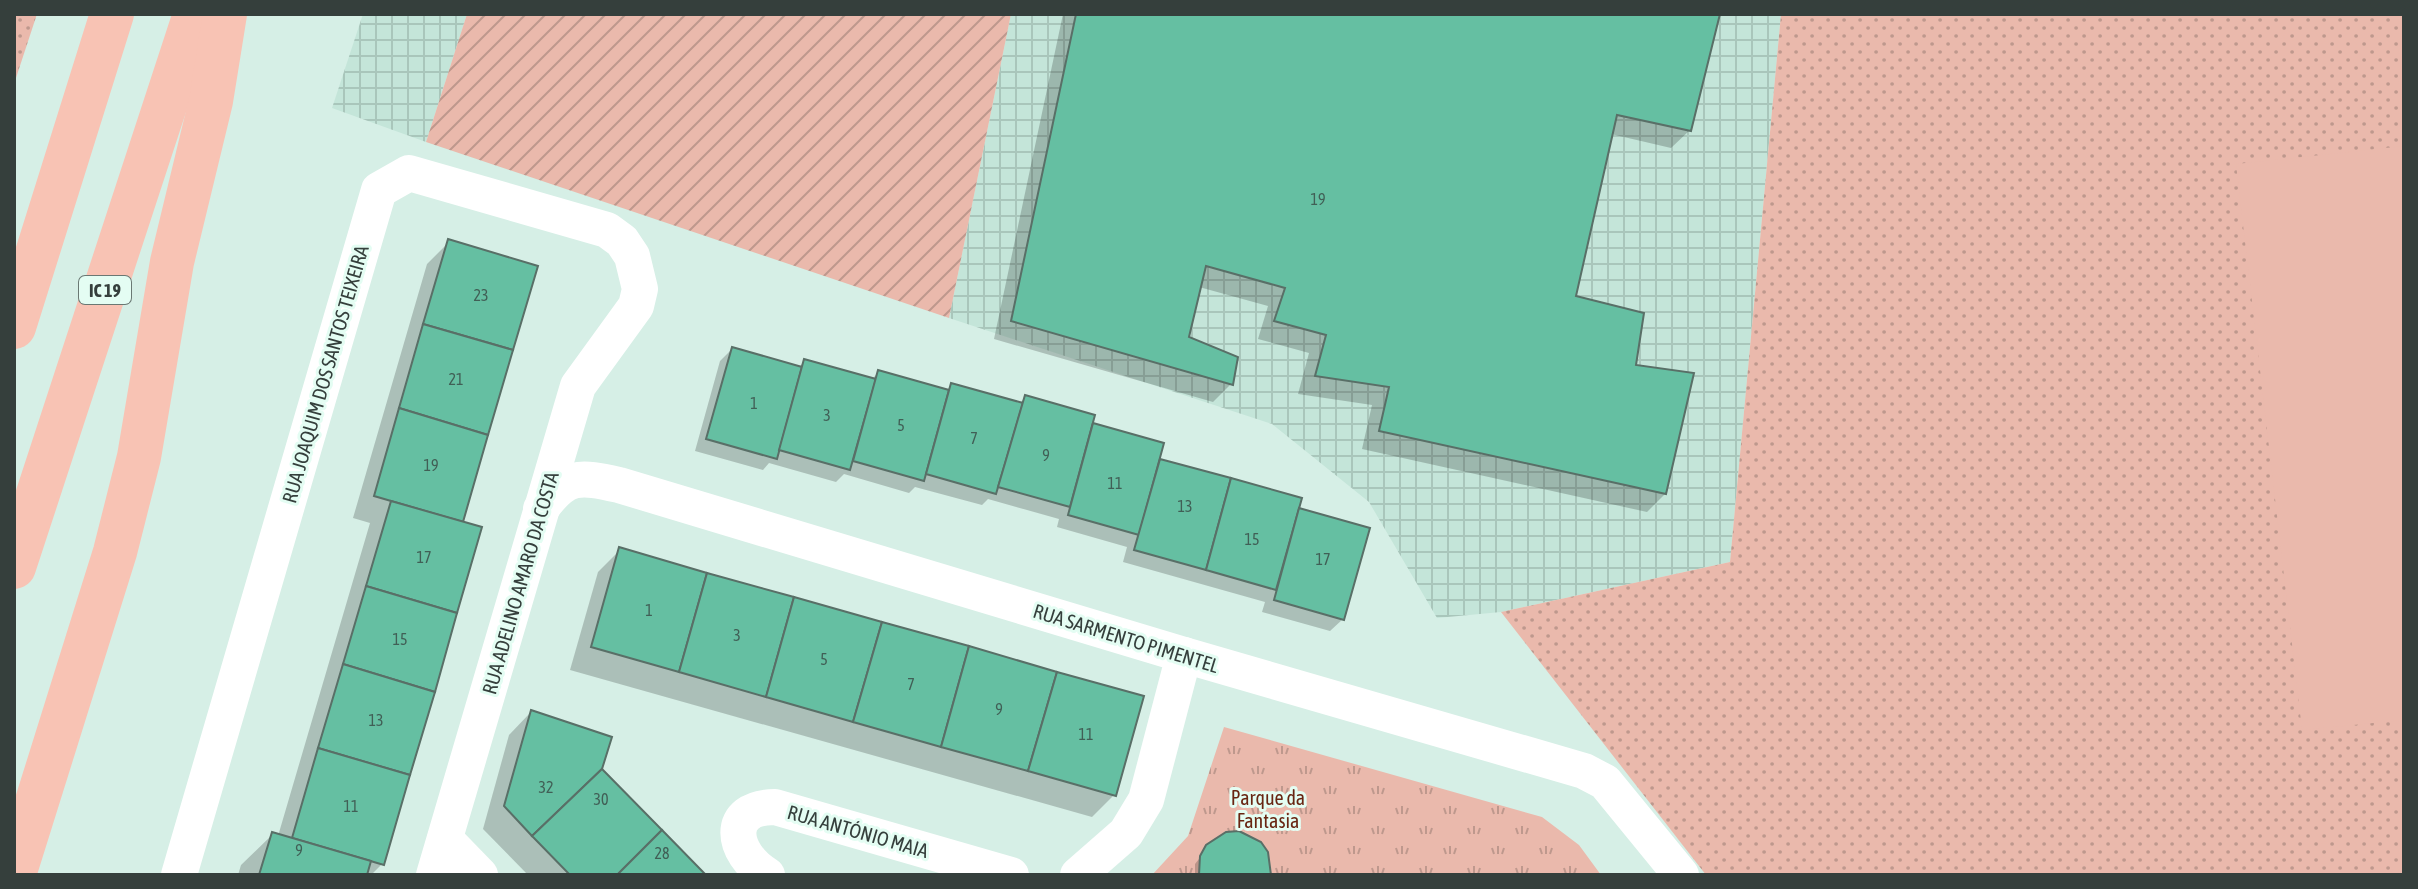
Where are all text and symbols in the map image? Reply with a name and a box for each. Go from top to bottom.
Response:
house number: 19 [1310,190,1326,208]
street label: RUA JOAQUIM DOS SANTOS TEIXEIRA [277,242,373,505]
road number: IC 19 [79,276,131,304]
house number: 23 [473,286,489,304]
house number: 21 [448,370,464,388]
house number: 1 [750,394,758,412]
house number: 3 [823,406,831,424]
house number: 5 [897,416,905,434]
house number: 7 [970,429,978,447]
house number: 9 [1042,446,1050,464]
house number: 19 [423,456,439,474]
street label: RUA ADELINO AMARO DA COSTA [477,469,563,697]
house number: 11 [1107,474,1123,492]
house number: 13 [1177,497,1193,515]
house number: 15 [1244,530,1260,548]
house number: 17 [416,548,432,566]
house number: 17 [1315,550,1331,568]
street label: RUA SARMENTO PIMENTEL [1030,599,1222,677]
house number: 1 [645,601,653,619]
house number: 3 [733,626,741,644]
house number: 15 [392,630,408,648]
house number: 5 [820,650,828,668]
house number: 7 [907,675,915,693]
house number: 9 [995,700,1003,718]
house number: 13 [368,711,384,729]
house number: 11 [1078,725,1094,743]
house number: 32 [538,778,554,796]
park label: Parque da Fantasia [1231,786,1305,832]
house number: 30 [593,790,609,808]
house number: 11 [343,797,359,815]
street label: RUA ANTÓNIO MAIA [785,800,931,862]
house number: 9 [295,841,303,859]
house number: 28 [654,844,670,862]

